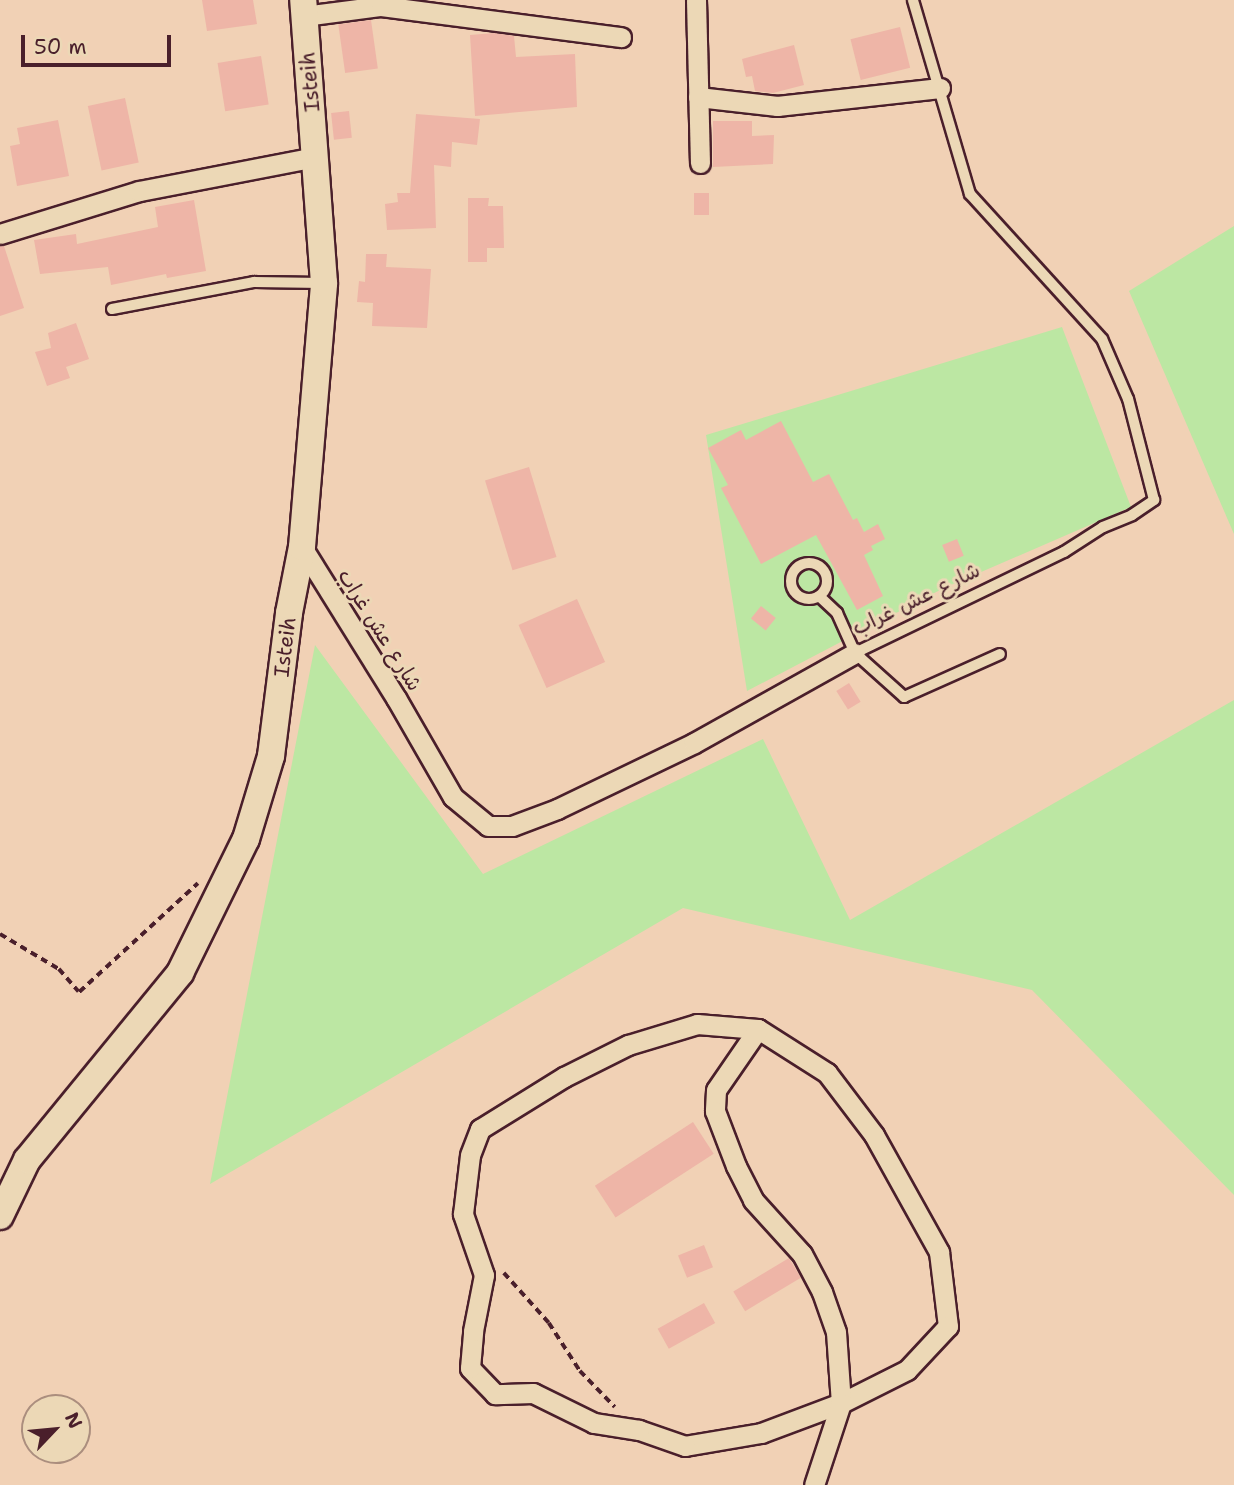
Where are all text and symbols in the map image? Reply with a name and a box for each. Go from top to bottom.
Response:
scale bar [24,21,175,65]
text: 50 m [34,33,87,61]
street label: Isteih [295,51,325,113]
street label: شارع عش غراب [848,557,984,641]
street label: شارع عش غراب [333,564,427,696]
street label: Isteih [269,616,301,678]
north arrow [21,1394,91,1464]
text: N [59,1408,88,1433]

